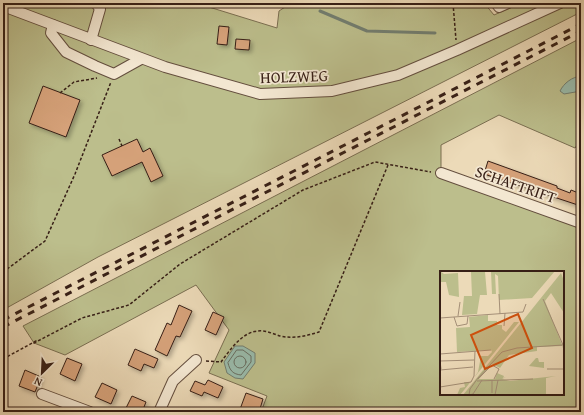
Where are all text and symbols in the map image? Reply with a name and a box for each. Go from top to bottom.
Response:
street label: HOLZWEG [260,63,329,89]
street label: SCHAFTRIFT [472,159,560,209]
inset map [440,271,564,395]
north arrow [22,353,62,393]
text: N [31,373,45,391]

